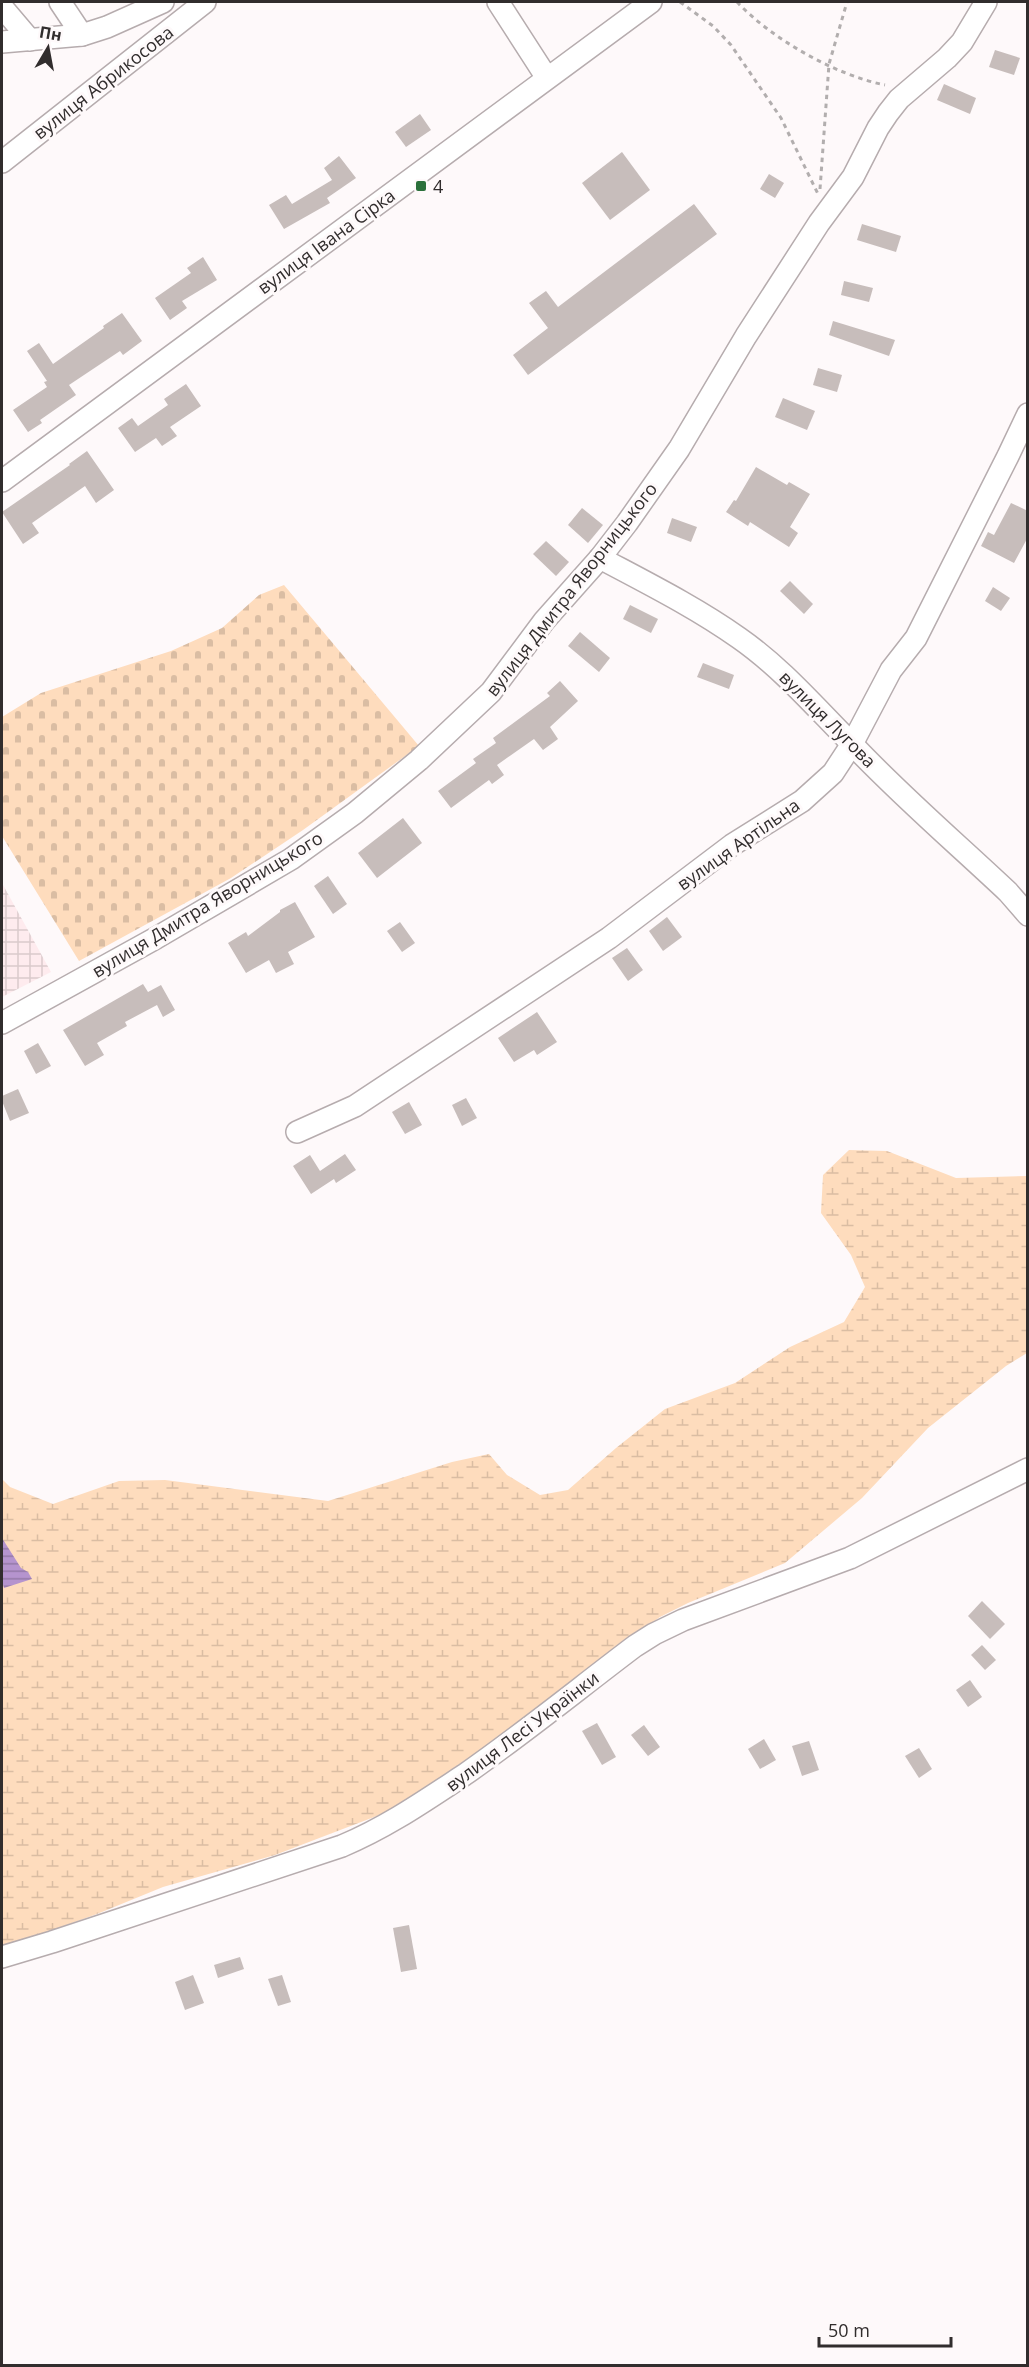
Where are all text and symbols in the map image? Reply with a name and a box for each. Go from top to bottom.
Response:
north arrow [18,18,78,78]
street label: вулиця Абрикосова [28,20,178,144]
text: Пн [38,20,64,46]
place label: 4 [433,174,443,198]
marker: 4 [414,179,428,193]
street label: вулиця Івана Сірка [252,183,400,299]
street label: вулиця Дмитра Яворницького [480,477,662,701]
street label: вулиця Лугова [774,665,882,773]
street label: вулиця Артільна [672,793,804,895]
street label: вулиця Дмитра Яворницького [87,825,327,983]
street label: вулиця Лесі Українки [441,1666,603,1796]
scale bar [819,2310,951,2348]
text: 50 m [828,2318,870,2342]

